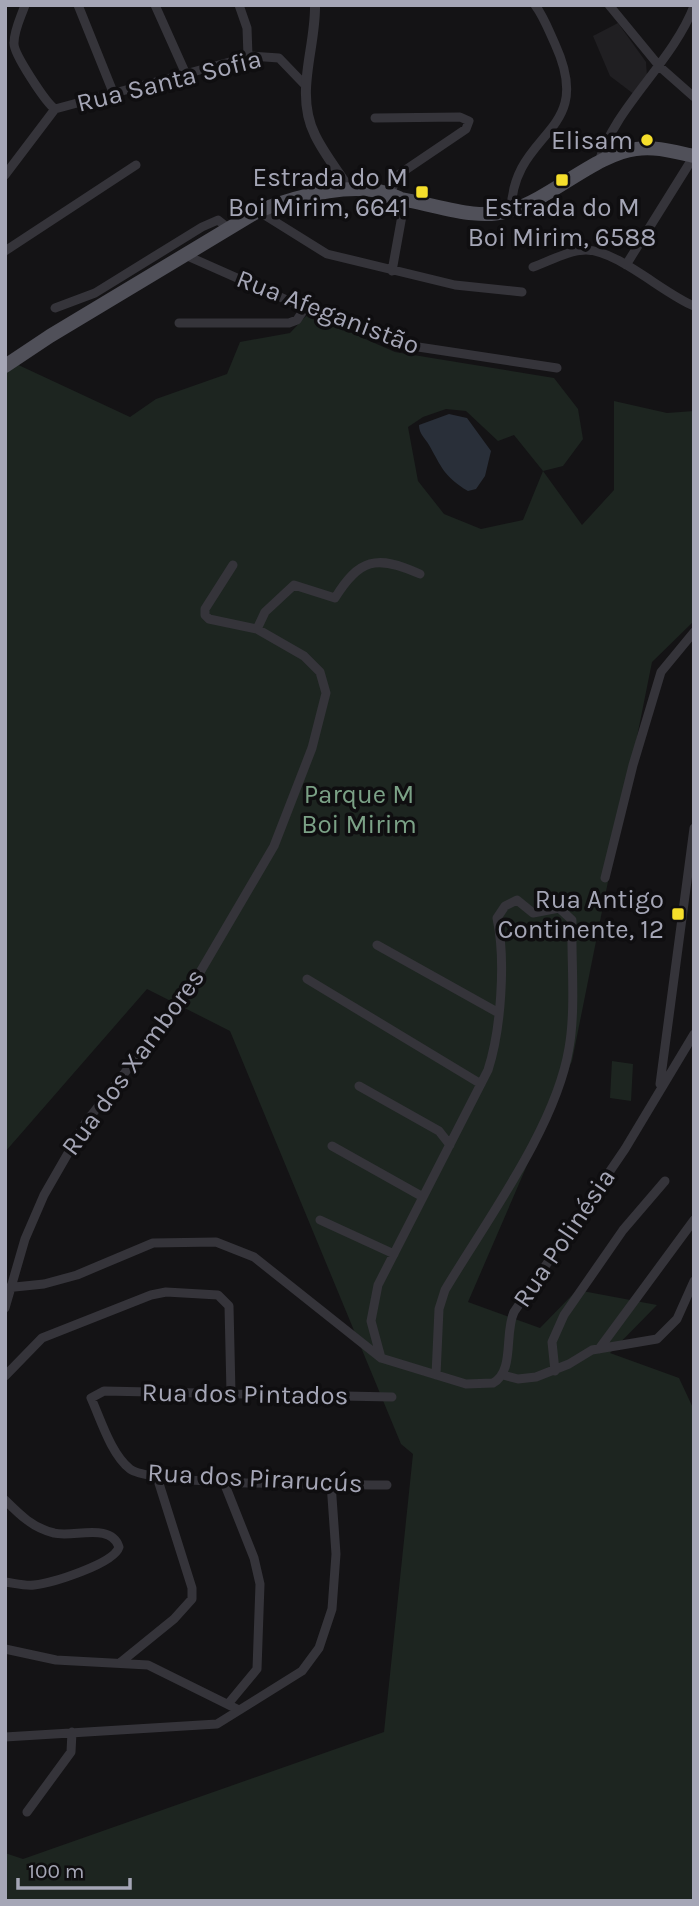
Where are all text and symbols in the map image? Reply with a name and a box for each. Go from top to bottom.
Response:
street label: Rua Santa Sofia [74,43,264,119]
place label: Elisam [551,125,633,156]
marker: Elisam [639,132,655,148]
place label: Estrada do M Boi Mirim, 6641 [228,162,408,223]
marker: Estrada do M Boi Mirim, 6588 [554,172,570,188]
marker: Estrada do M Boi Mirim, 6641 [414,184,430,200]
place label: Estrada do M Boi Mirim, 6588 [468,192,656,253]
street label: Rua Afeganistão [232,263,424,361]
park label: Parque M Boi Mirim [301,779,417,840]
place label: Rua Antigo Continente, 12 [498,884,664,945]
marker: Rua Antigo Continente, 12 [670,906,686,922]
street label: Rua dos Xambores [55,963,211,1161]
street label: Rua Polinésia [506,1163,622,1313]
street label: Rua dos Pintados [141,1377,349,1411]
street label: Rua dos Pirarucús [147,1457,363,1499]
scale bar [18,1846,130,1890]
text: 100 m [28,1859,85,1883]

